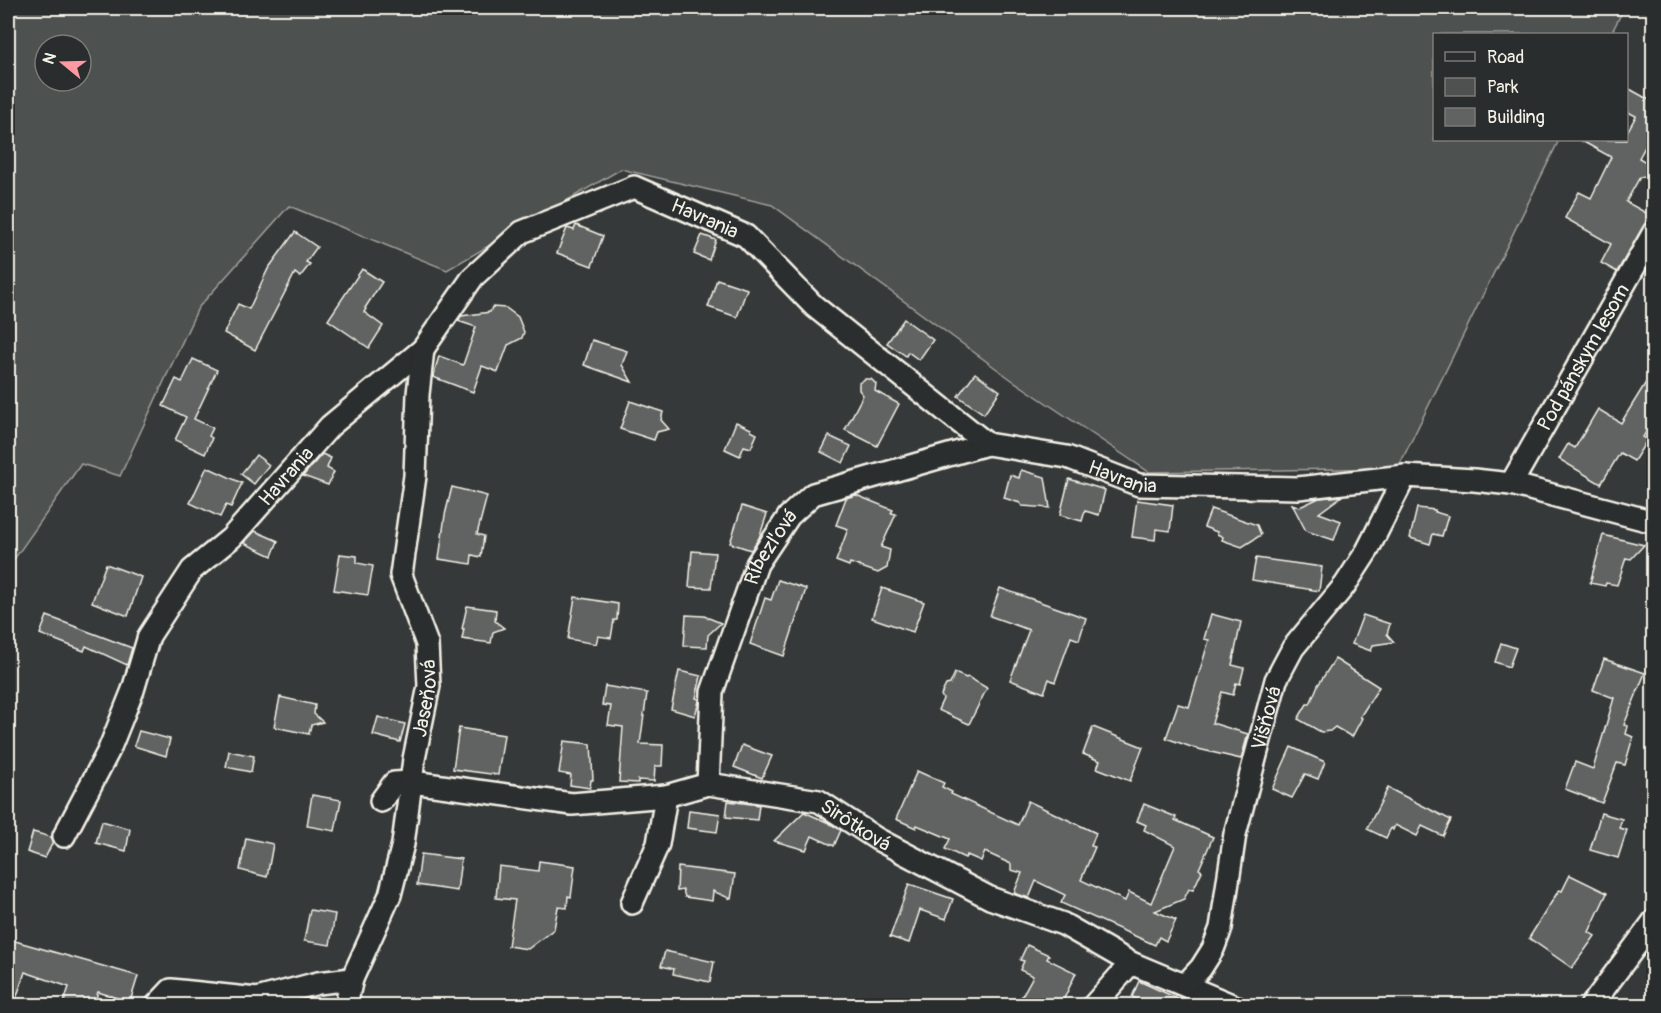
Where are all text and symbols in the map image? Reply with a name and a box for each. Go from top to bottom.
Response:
north arrow [33,33,93,93]
legend [1433,33,1628,141]
text: Road [1487,46,1524,69]
text: N [39,50,61,67]
text: Park [1487,76,1519,99]
text: Building [1487,106,1545,129]
street label: Havrania [667,193,743,244]
street label: Pod pánskym lesom [1532,279,1635,435]
street label: Havrania [253,441,319,511]
street label: Havrania [1085,455,1157,499]
street label: Ríbezľová [739,503,802,588]
street label: Jaseňová [407,659,442,739]
street label: Višňová [1246,683,1287,753]
street label: Sirôtková [816,793,895,857]

